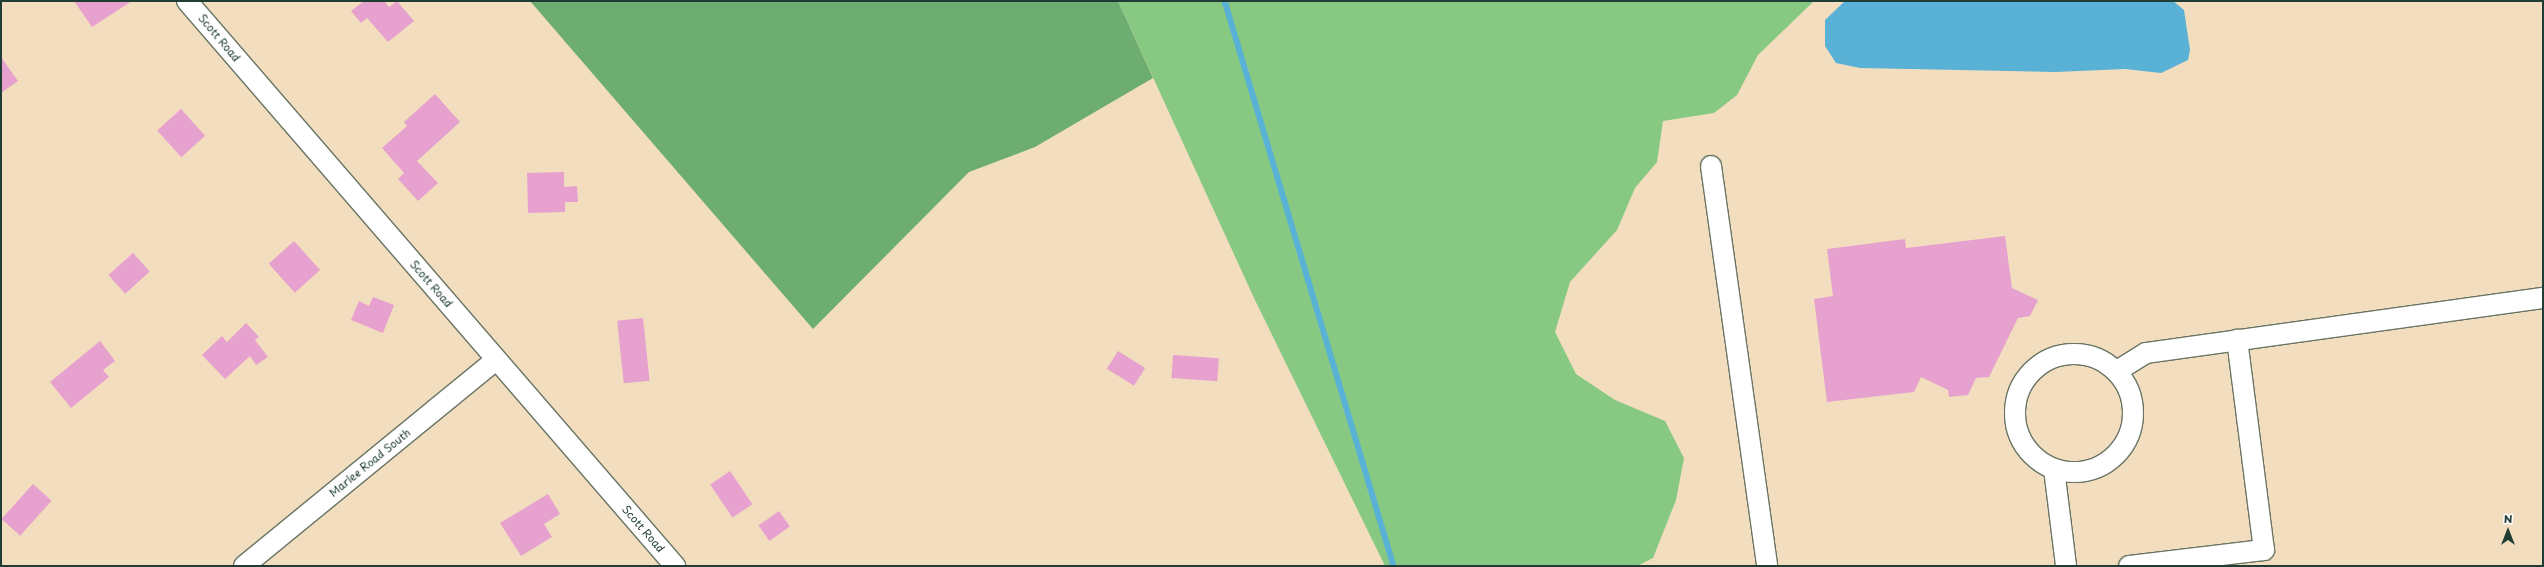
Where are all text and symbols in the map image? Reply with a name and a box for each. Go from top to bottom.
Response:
street label: Scott Road [195,11,243,65]
street label: Scott Road [407,258,455,310]
street label: Marlee Road South [326,426,414,500]
street label: Scott Road [619,503,667,555]
text: N [2504,510,2512,527]
north arrow [2488,511,2528,551]

